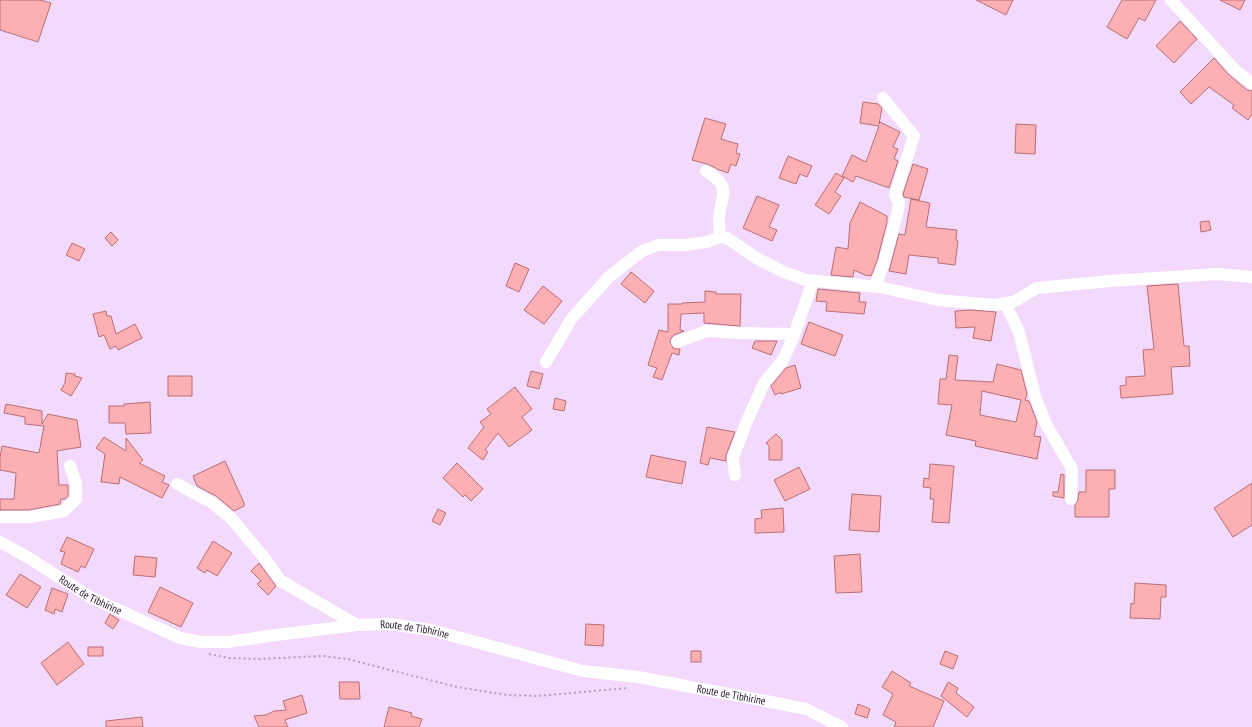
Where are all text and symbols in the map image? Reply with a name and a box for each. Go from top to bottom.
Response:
street label: Route de Tibhirine [56,572,125,618]
street label: Route de Tibhirine [380,617,451,642]
street label: Route de Tibhirine [696,681,767,708]

